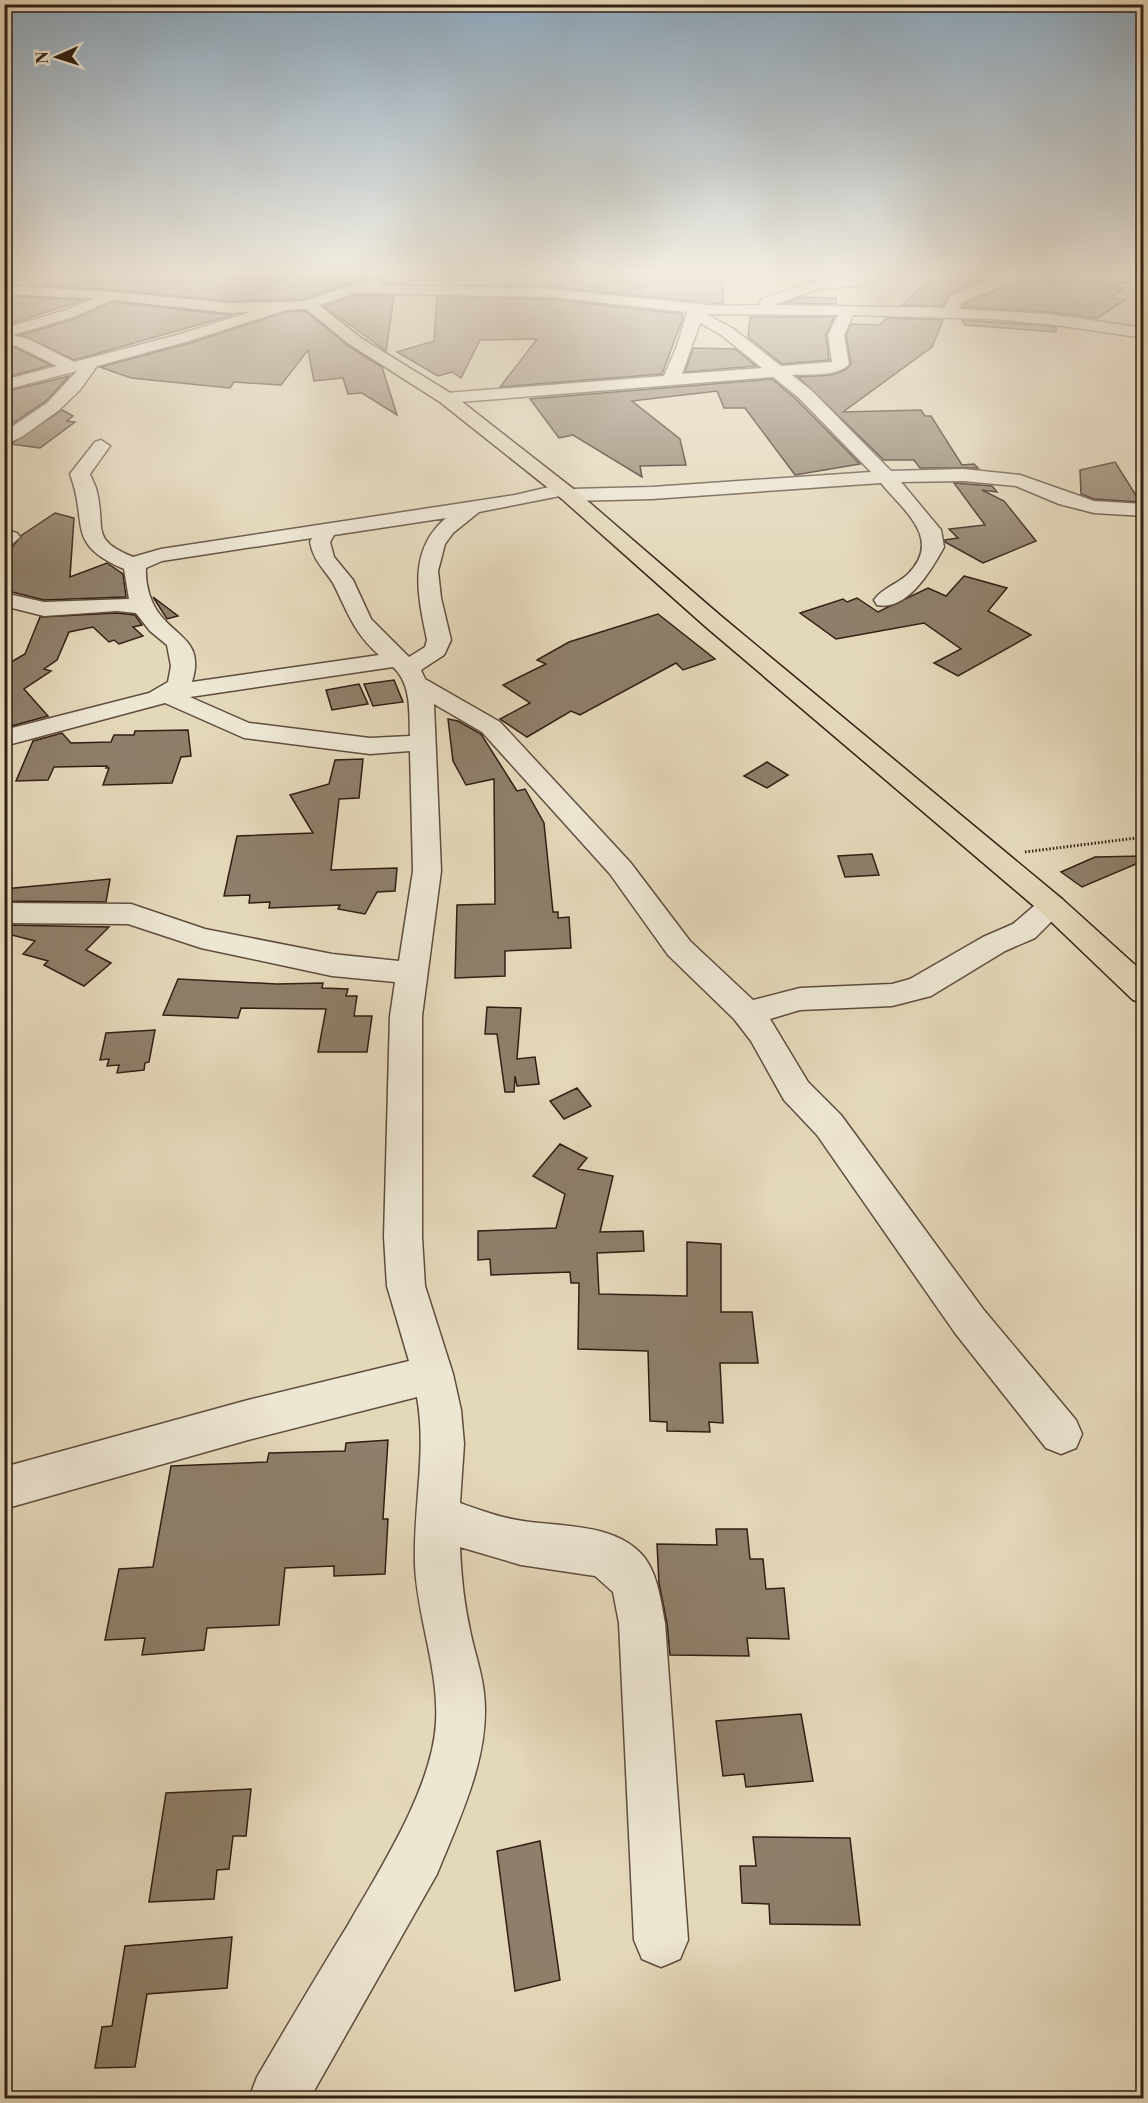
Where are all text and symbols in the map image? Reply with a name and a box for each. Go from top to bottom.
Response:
north arrow [27,27,87,87]
text: N [33,51,53,65]

